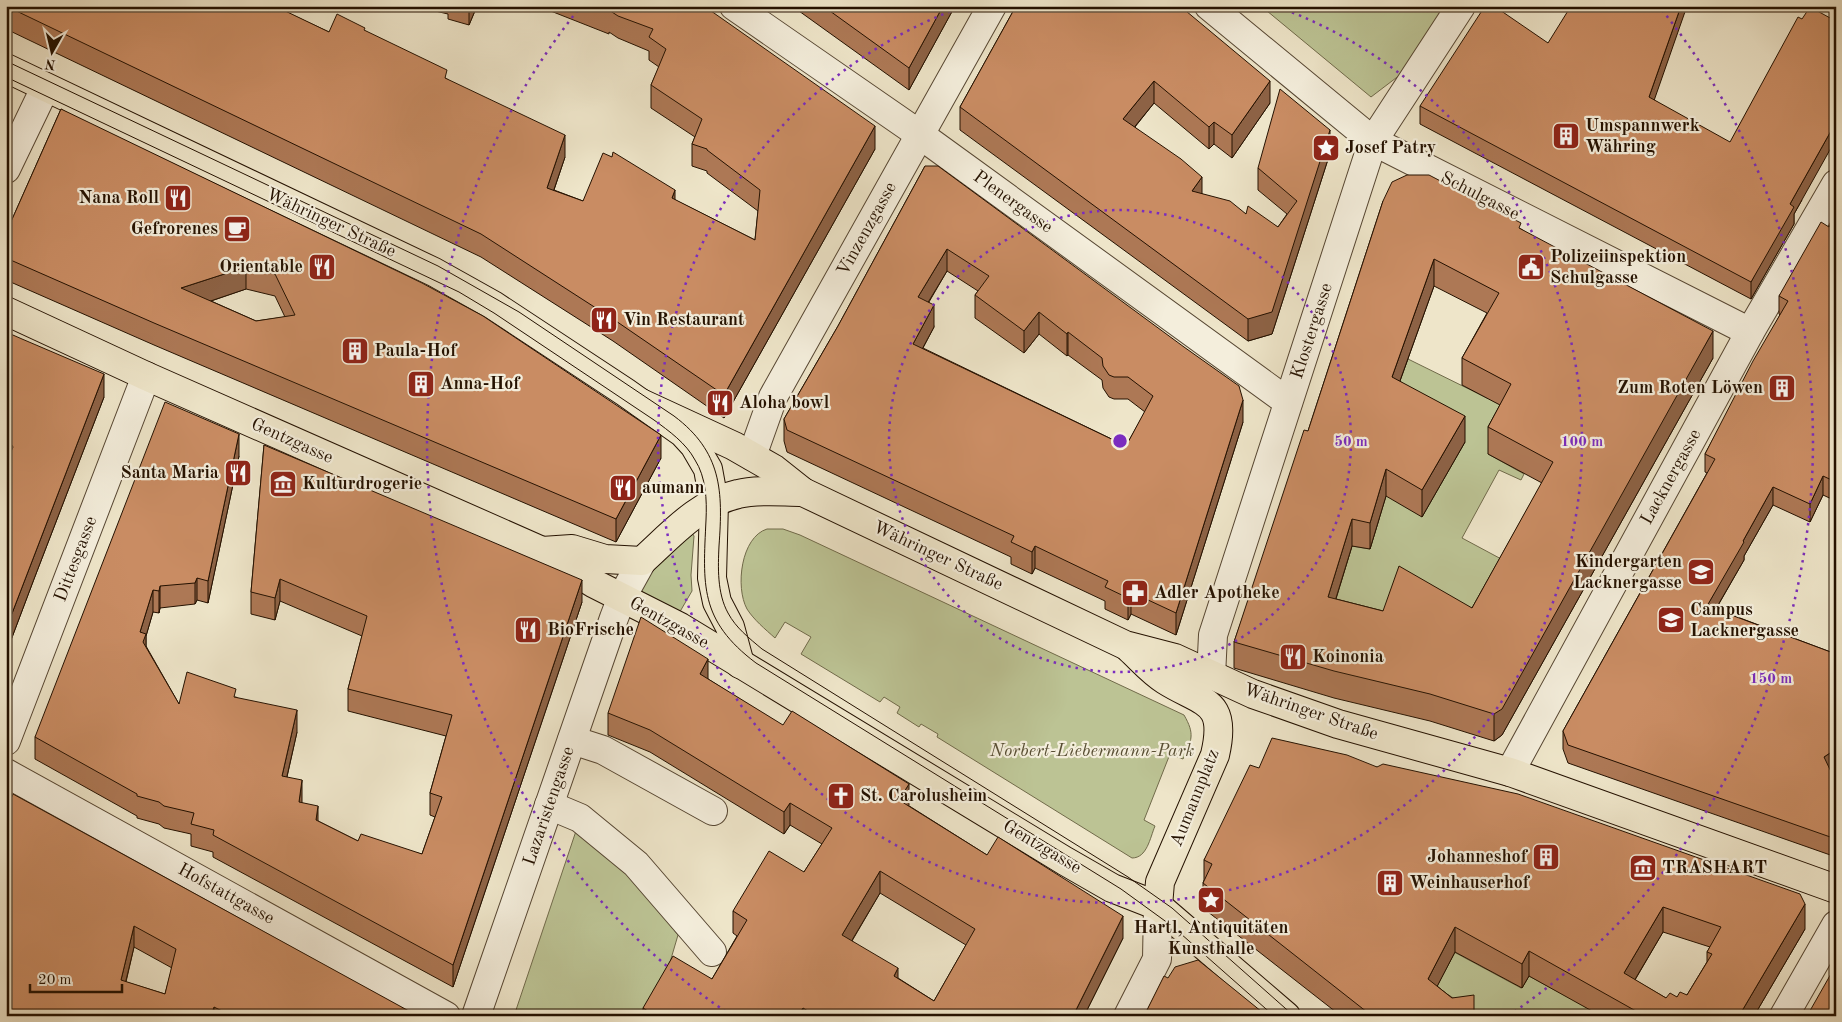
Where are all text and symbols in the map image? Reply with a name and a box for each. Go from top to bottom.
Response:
north arrow [28,28,78,78]
text: N [44,56,57,72]
place label: Umspannwerk Währing [1585,117,1700,156]
building icon: Umspannwerk Währing [1551,121,1581,151]
place icon: Josef Patry [1311,133,1341,163]
place label: Josef Patry [1345,139,1436,157]
street label: Plenergasse [970,167,1056,237]
street label: Schulgasse [1438,169,1522,223]
street label: Vinzenzgasse [834,179,900,279]
restaurant icon: Nana Roll [163,183,193,213]
street label: Währinger Straße [263,185,399,261]
place label: Nana Roll [79,189,159,207]
cafe icon: Gefrorenes [222,214,252,244]
place label: Gefrorenes [131,220,218,238]
place label: Polizeiinspektion Schulgasse [1550,248,1686,287]
restaurant icon: Orientable [307,252,337,282]
public building icon: Polizeiinspektion Schulgasse [1516,252,1546,282]
place label: Orientable [219,258,303,276]
street label: Klostergasse [1288,281,1336,381]
restaurant icon: Vin Restaurant [589,305,619,335]
place label: Vin Restaurant [623,311,745,329]
building icon: Paula-Hof [340,336,370,366]
place label: Paula-Hof [374,342,458,360]
building icon: Anna-Hof [406,369,436,399]
building icon: Zum Roten Löwen [1767,373,1797,403]
place label: Anna-Hof [440,375,521,393]
place label: Zum Roten Löwen [1617,379,1763,397]
restaurant icon: Aloha bowl [705,388,735,418]
place label: Aloha bowl [739,394,830,412]
street label: Gentzgasse [248,415,336,467]
street label: Lacknergasse [1637,426,1705,528]
centre of rings [1111,432,1129,450]
text: 50 m [1334,435,1368,450]
text: 100 m [1561,435,1603,450]
restaurant icon: Santa Maria [223,458,253,488]
place label: Santa Maria [121,464,219,482]
museum icon: Kulturdrogerie [268,469,298,499]
restaurant icon: aumann [608,473,638,503]
place label: Kulturdrogerie [302,475,422,493]
place label: aumann [642,479,705,497]
street label: Dittesgasse [51,514,101,604]
street label: Währinger Straße [870,518,1006,594]
place label: Kindergarten Lacknergasse [1573,553,1682,592]
school or university icon: Kindergarten Lacknergasse [1686,557,1716,587]
pharmacy icon: Adler Apotheke [1120,578,1150,608]
place label: Adler Apotheke [1154,584,1280,602]
street label: Gentzgasse [626,594,712,652]
place label: Campus Lacknergasse [1690,601,1799,640]
school or university icon: Campus Lacknergasse [1656,605,1686,635]
restaurant icon: BioFrische [513,615,543,645]
place label: BioFrische [547,621,634,639]
restaurant icon: Koinonia [1278,642,1308,672]
place label: Koinonia [1312,648,1384,666]
text: 150 m [1750,672,1792,687]
street label: Währinger Straße [1242,681,1380,743]
park label: Norbert-Liebermann-Park [989,742,1194,760]
street label: Lazaristengasse [520,744,578,868]
street label: Aumannplatz [1167,747,1223,849]
church icon: St. Carolusheim [826,781,856,811]
place label: St. Carolusheim [860,787,987,805]
street label: Gentzgasse [1000,817,1084,877]
building icon: Johanneshof [1531,842,1561,872]
place label: Johanneshof [1427,848,1529,866]
museum icon: TRASHART [1628,853,1658,883]
place label: TRASHART [1662,859,1767,877]
street label: Hofstattgasse [175,860,277,928]
building icon: Weinhauserhof [1375,868,1405,898]
place label: Weinhauserhof [1409,874,1531,892]
place icon: Hartl, Antiquitäten Kunsthalle [1196,885,1226,915]
place label: Hartl, Antiquitäten Kunsthalle [1134,919,1288,958]
scale bar [30,962,122,994]
text: 20 m [38,973,72,988]

